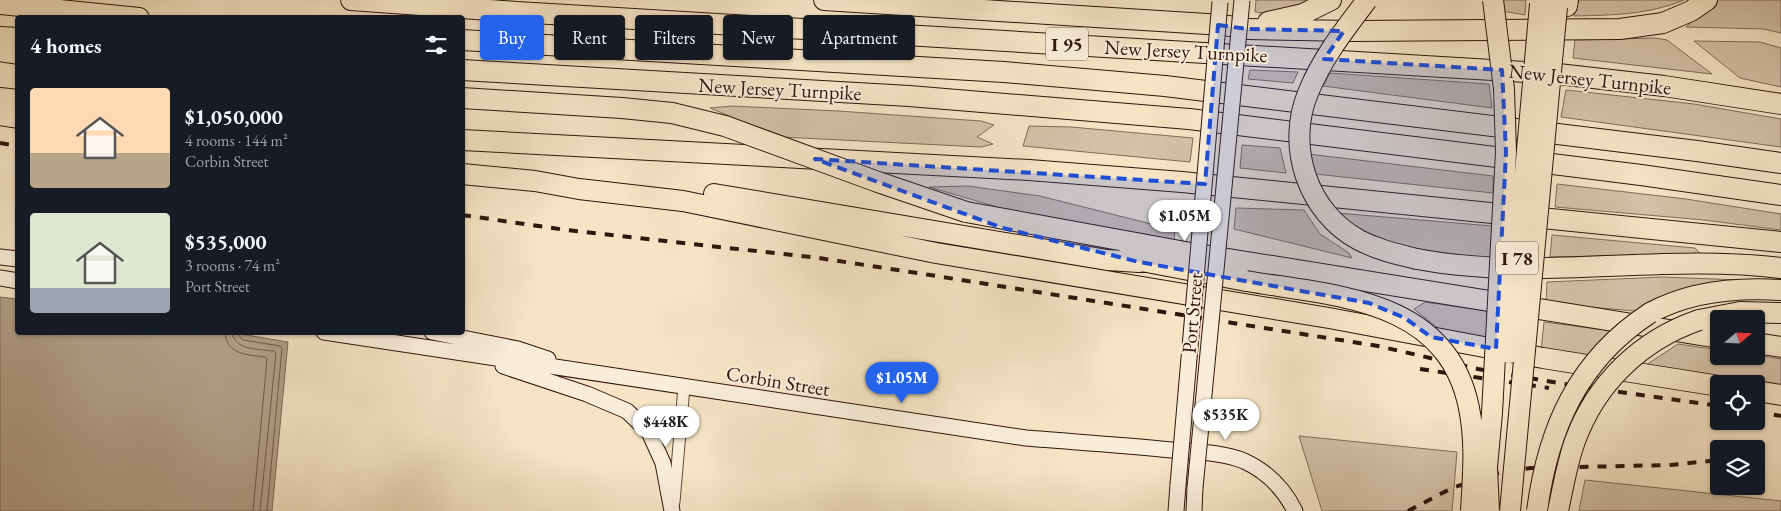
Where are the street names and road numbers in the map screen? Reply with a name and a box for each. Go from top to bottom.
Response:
road number: I 95 [1046,28,1088,61]
street label: New Jersey Turnpike [1104,34,1268,68]
street label: New Jersey Turnpike [1507,58,1673,100]
street label: New Jersey Turnpike [698,72,862,106]
road number: I 78 [1496,242,1538,274]
street label: Port Street [1176,271,1209,354]
street label: Corbin Street [724,360,832,402]

